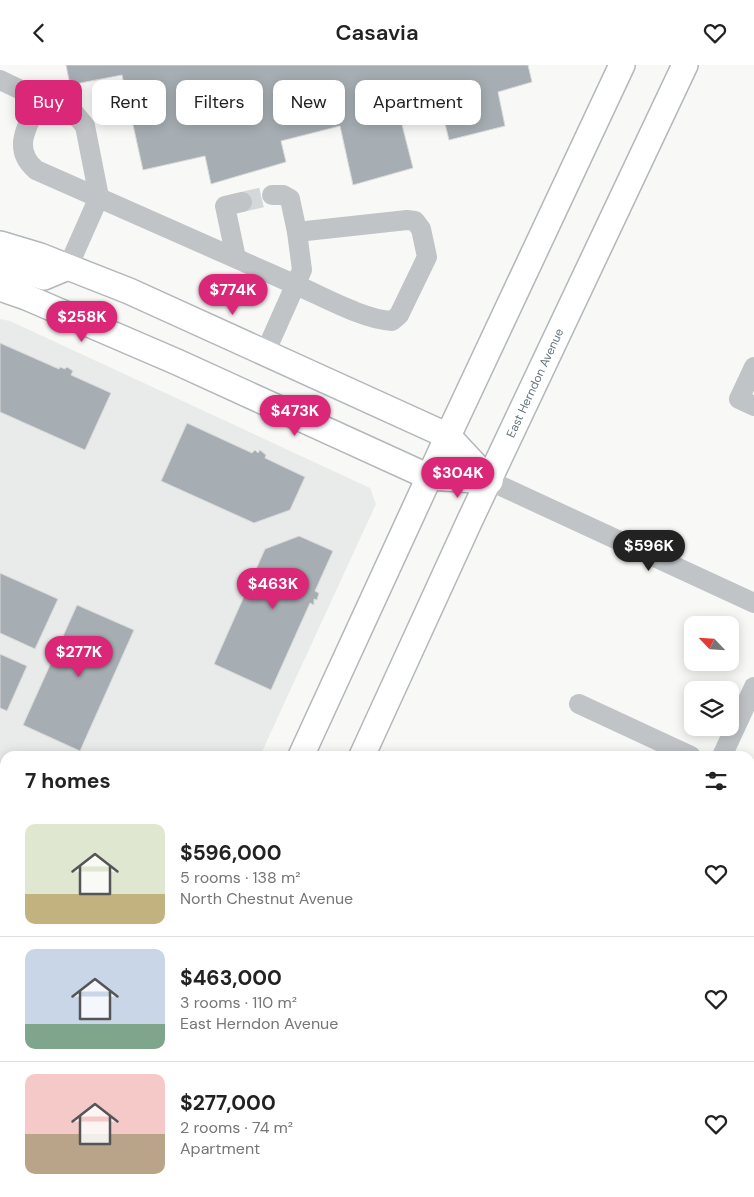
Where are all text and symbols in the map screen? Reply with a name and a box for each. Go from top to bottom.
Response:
text: Casavia [335,18,419,47]
icon: back [25,19,53,47]
icon: heart [701,19,729,47]
chip: Buy [15,80,82,125]
chip: Rent [92,80,166,125]
chip: Filters [176,80,263,125]
chip: New [273,80,345,125]
chip: Apartment [355,80,481,125]
pin: $774K [198,273,268,316]
text: $774K [210,279,256,300]
pin: $258K [47,301,117,343]
text: $258K [57,306,107,327]
street label: East Herndon Avenue [503,326,567,440]
pin: $473K [260,395,330,437]
text: $473K [271,400,319,421]
pin: $304K [423,457,493,499]
text: $304K [432,462,484,483]
pin: $596K [614,529,684,572]
text: $596K [624,535,674,556]
pin: $463K [238,567,308,610]
text: $463K [248,573,298,594]
north arrow [684,616,739,671]
map controls [684,616,739,736]
pin: $277K [44,635,114,678]
text: $277K [56,641,102,662]
button: layers [684,681,739,736]
text: 7 homes [25,767,111,795]
icon: filters [702,767,730,795]
text: $596,000 [180,839,281,867]
icon: home [65,844,125,904]
icon: heart [702,860,730,888]
text: 5 rooms · 138 m² [180,867,301,888]
text: North Chestnut Avenue [180,888,353,909]
text: $463,000 [180,964,282,992]
icon: home [65,969,125,1029]
icon: heart [702,985,730,1013]
text: 3 rooms · 110 m² [180,992,297,1013]
text: East Herndon Avenue [180,1013,338,1034]
text: $277,000 [180,1089,276,1117]
icon: home [65,1094,125,1154]
icon: heart [702,1110,730,1138]
text: 2 rooms · 74 m² [180,1117,293,1138]
text: Apartment [180,1138,260,1159]

